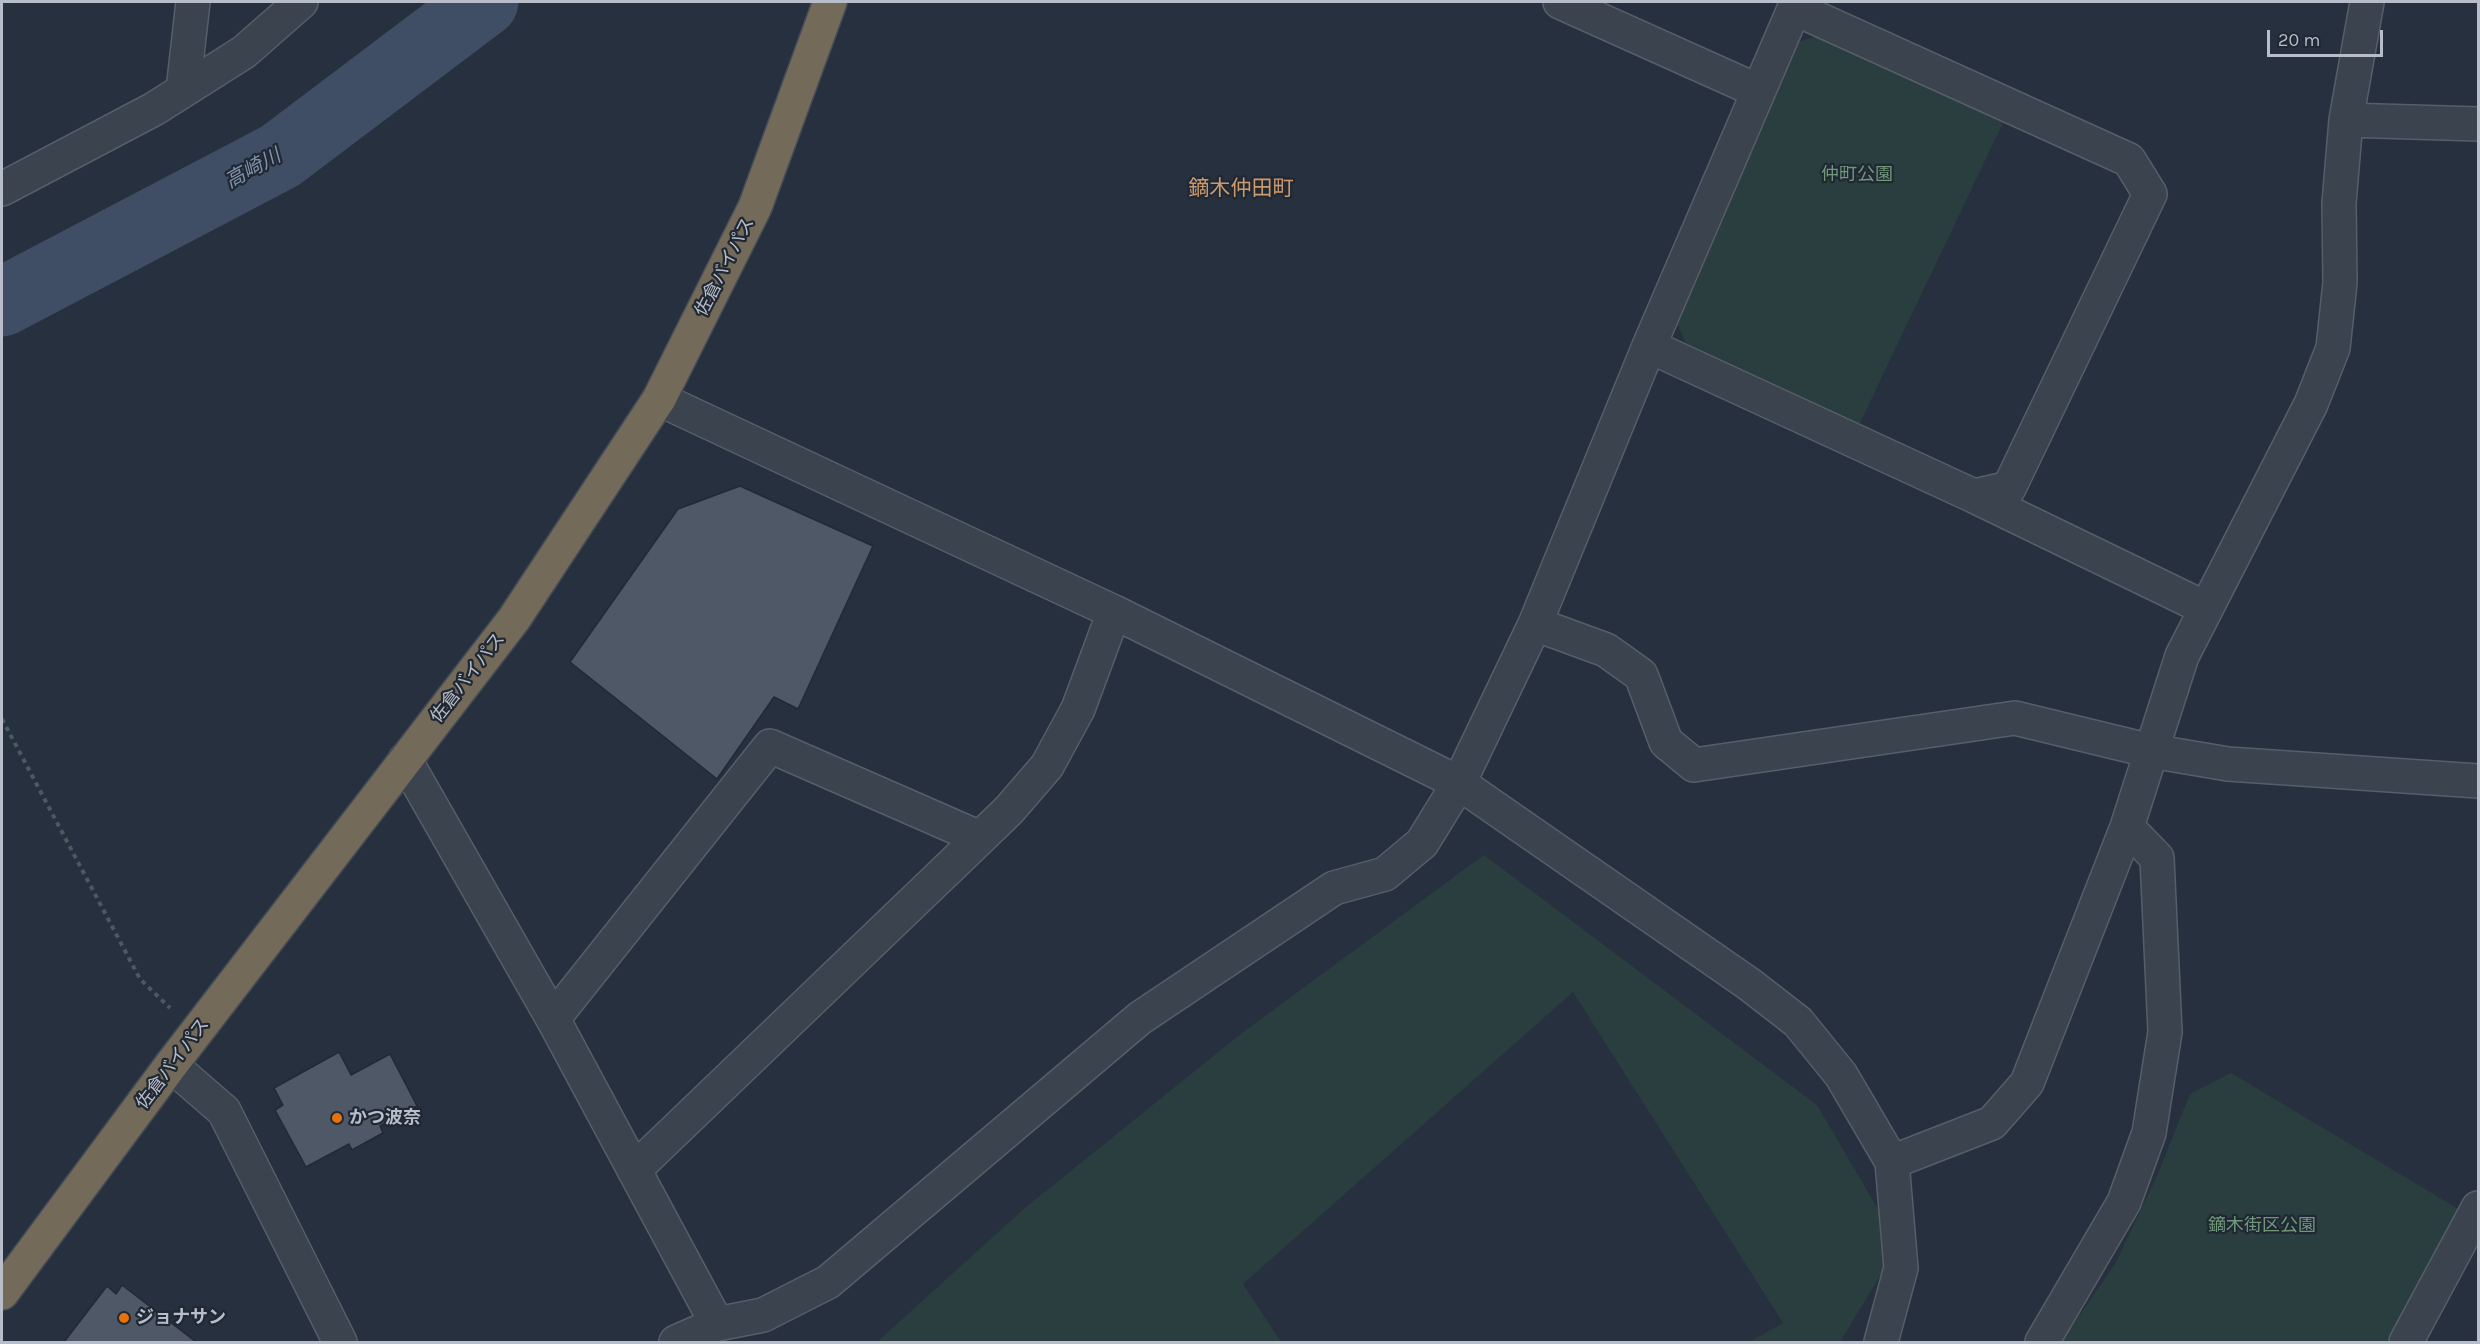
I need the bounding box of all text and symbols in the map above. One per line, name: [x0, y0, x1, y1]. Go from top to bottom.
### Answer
scale bar: [2270, 18, 2386, 56]
text: 20 m: [2278, 29, 2320, 51]
water label: 高崎川: [221, 144, 285, 194]
park label: 仲町公園: [1821, 164, 1893, 186]
district label: 鏑木仲田町: [1189, 176, 1293, 202]
street label: 佐倉バイパス: [691, 214, 759, 320]
street label: 佐倉バイパス: [426, 629, 510, 727]
street label: 佐倉バイパス: [132, 1014, 214, 1114]
place label: かつ波奈: [349, 1107, 421, 1129]
marker: かつ波奈: [330, 1111, 344, 1125]
park label: 鏑木街区公園: [2208, 1215, 2316, 1237]
place label: ジョナサン: [136, 1307, 226, 1329]
marker: ジョナサン: [117, 1311, 131, 1325]

